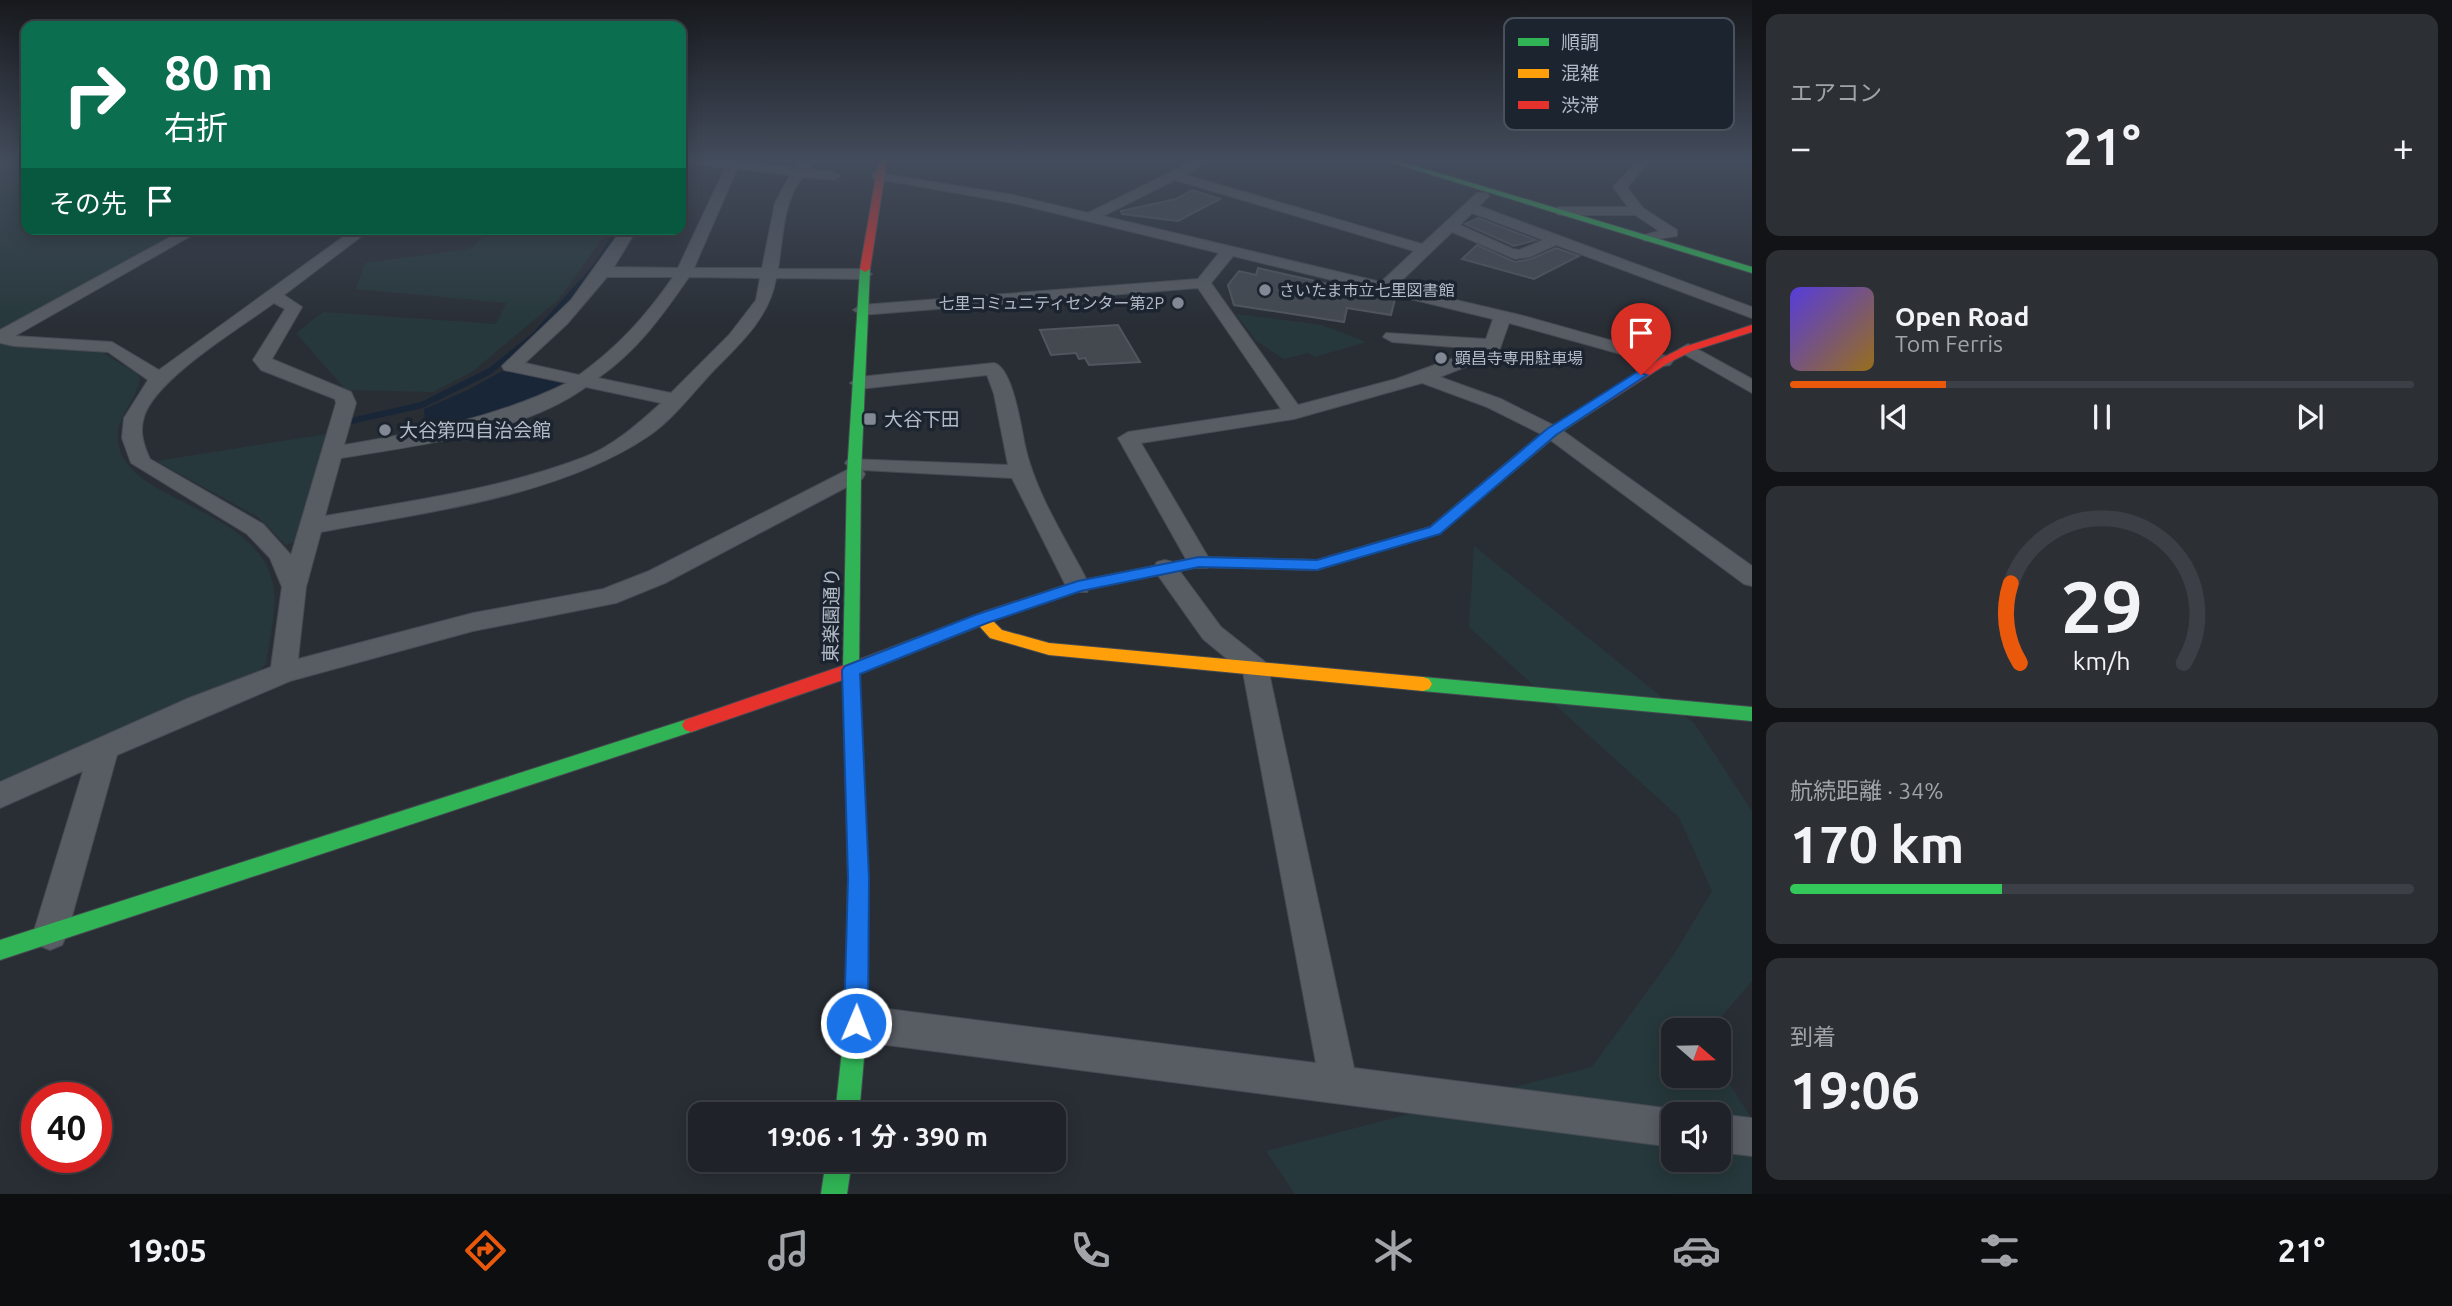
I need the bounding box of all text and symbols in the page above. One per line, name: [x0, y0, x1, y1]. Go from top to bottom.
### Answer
legend: [1504, 18, 1734, 130]
text: 順調: [1561, 31, 1599, 53]
text: 80 m: [164, 44, 273, 99]
icon: right: [49, 49, 140, 140]
text: 混雑: [1561, 62, 1599, 84]
text: エアコン: [1790, 80, 1882, 105]
text: 渋滞: [1561, 94, 1599, 116]
text: 右折: [164, 109, 228, 145]
text: 21°: [2063, 117, 2141, 175]
text: −: [1790, 126, 1811, 168]
text: +: [2393, 126, 2414, 168]
icon: arrive: [141, 182, 179, 220]
text: その先: [49, 189, 127, 218]
place label: さいたま市立七里図書館: [1279, 281, 1455, 299]
marker: さいたま市立七里図書館: [1257, 282, 1273, 298]
place label: 七里コミュニティセンター第2P: [938, 294, 1164, 312]
marker: 七里コミュニティセンター第2P: [1170, 295, 1186, 311]
text: Open Road: [1895, 302, 2029, 331]
pin: [1611, 303, 1671, 375]
icon: arrive: [1622, 314, 1660, 352]
text: Tom Ferris: [1895, 331, 2003, 356]
place label: 顕昌寺専用駐車場: [1455, 349, 1583, 367]
marker: 顕昌寺専用駐車場: [1433, 350, 1449, 366]
icon: previous: [1875, 398, 1913, 436]
icon: pause: [2083, 398, 2121, 436]
icon: next: [2291, 398, 2329, 436]
place label: 大谷下田: [884, 408, 960, 430]
marker: 大谷下田: [862, 411, 878, 427]
place label: 大谷第四自治会館: [399, 419, 551, 441]
marker: 大谷第四自治会館: [377, 422, 393, 438]
text: 29: [2061, 565, 2143, 647]
street label: 東楽園通り: [819, 567, 843, 663]
text: km/h: [2073, 647, 2131, 675]
text: 航続距離 · 34%: [1790, 778, 1943, 803]
text: 170 km: [1790, 815, 1964, 873]
position arrow: [819, 986, 893, 1060]
north arrow: [1661, 1018, 1731, 1088]
map controls: [1661, 1018, 1731, 1172]
text: 到着: [1790, 1024, 1836, 1049]
text: 19:06: [1790, 1061, 1920, 1119]
speed limit sign: 40: [21, 1082, 112, 1173]
button: sound: [1661, 1102, 1731, 1172]
text: 19:06 · 1 分 · 390 m: [766, 1122, 988, 1151]
icon: directions: [461, 1226, 510, 1275]
icon: music: [764, 1226, 813, 1275]
icon: phone: [1066, 1226, 1115, 1275]
icon: climate: [1369, 1226, 1418, 1275]
icon: car: [1672, 1226, 1721, 1275]
icon: filters: [1975, 1226, 2024, 1275]
text: 19:05: [127, 1232, 207, 1268]
text: 21°: [2278, 1232, 2325, 1268]

